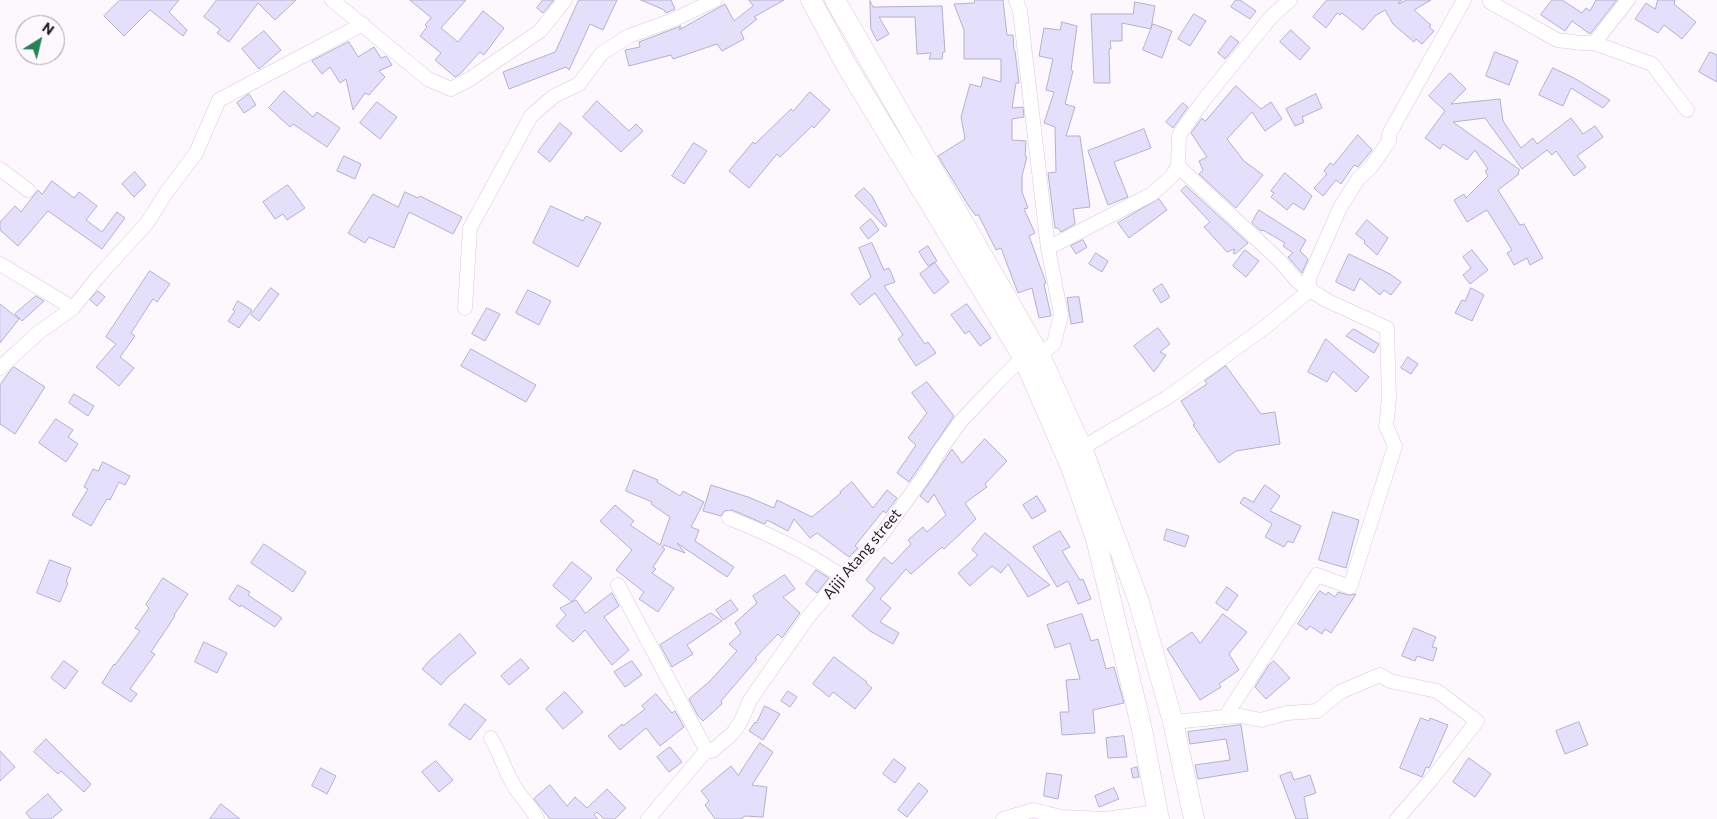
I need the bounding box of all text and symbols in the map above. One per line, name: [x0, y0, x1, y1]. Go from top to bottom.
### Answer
north arrow: [15, 15, 65, 65]
text: N: [39, 18, 58, 38]
street label: Ajiji Atang street: [819, 505, 905, 603]

